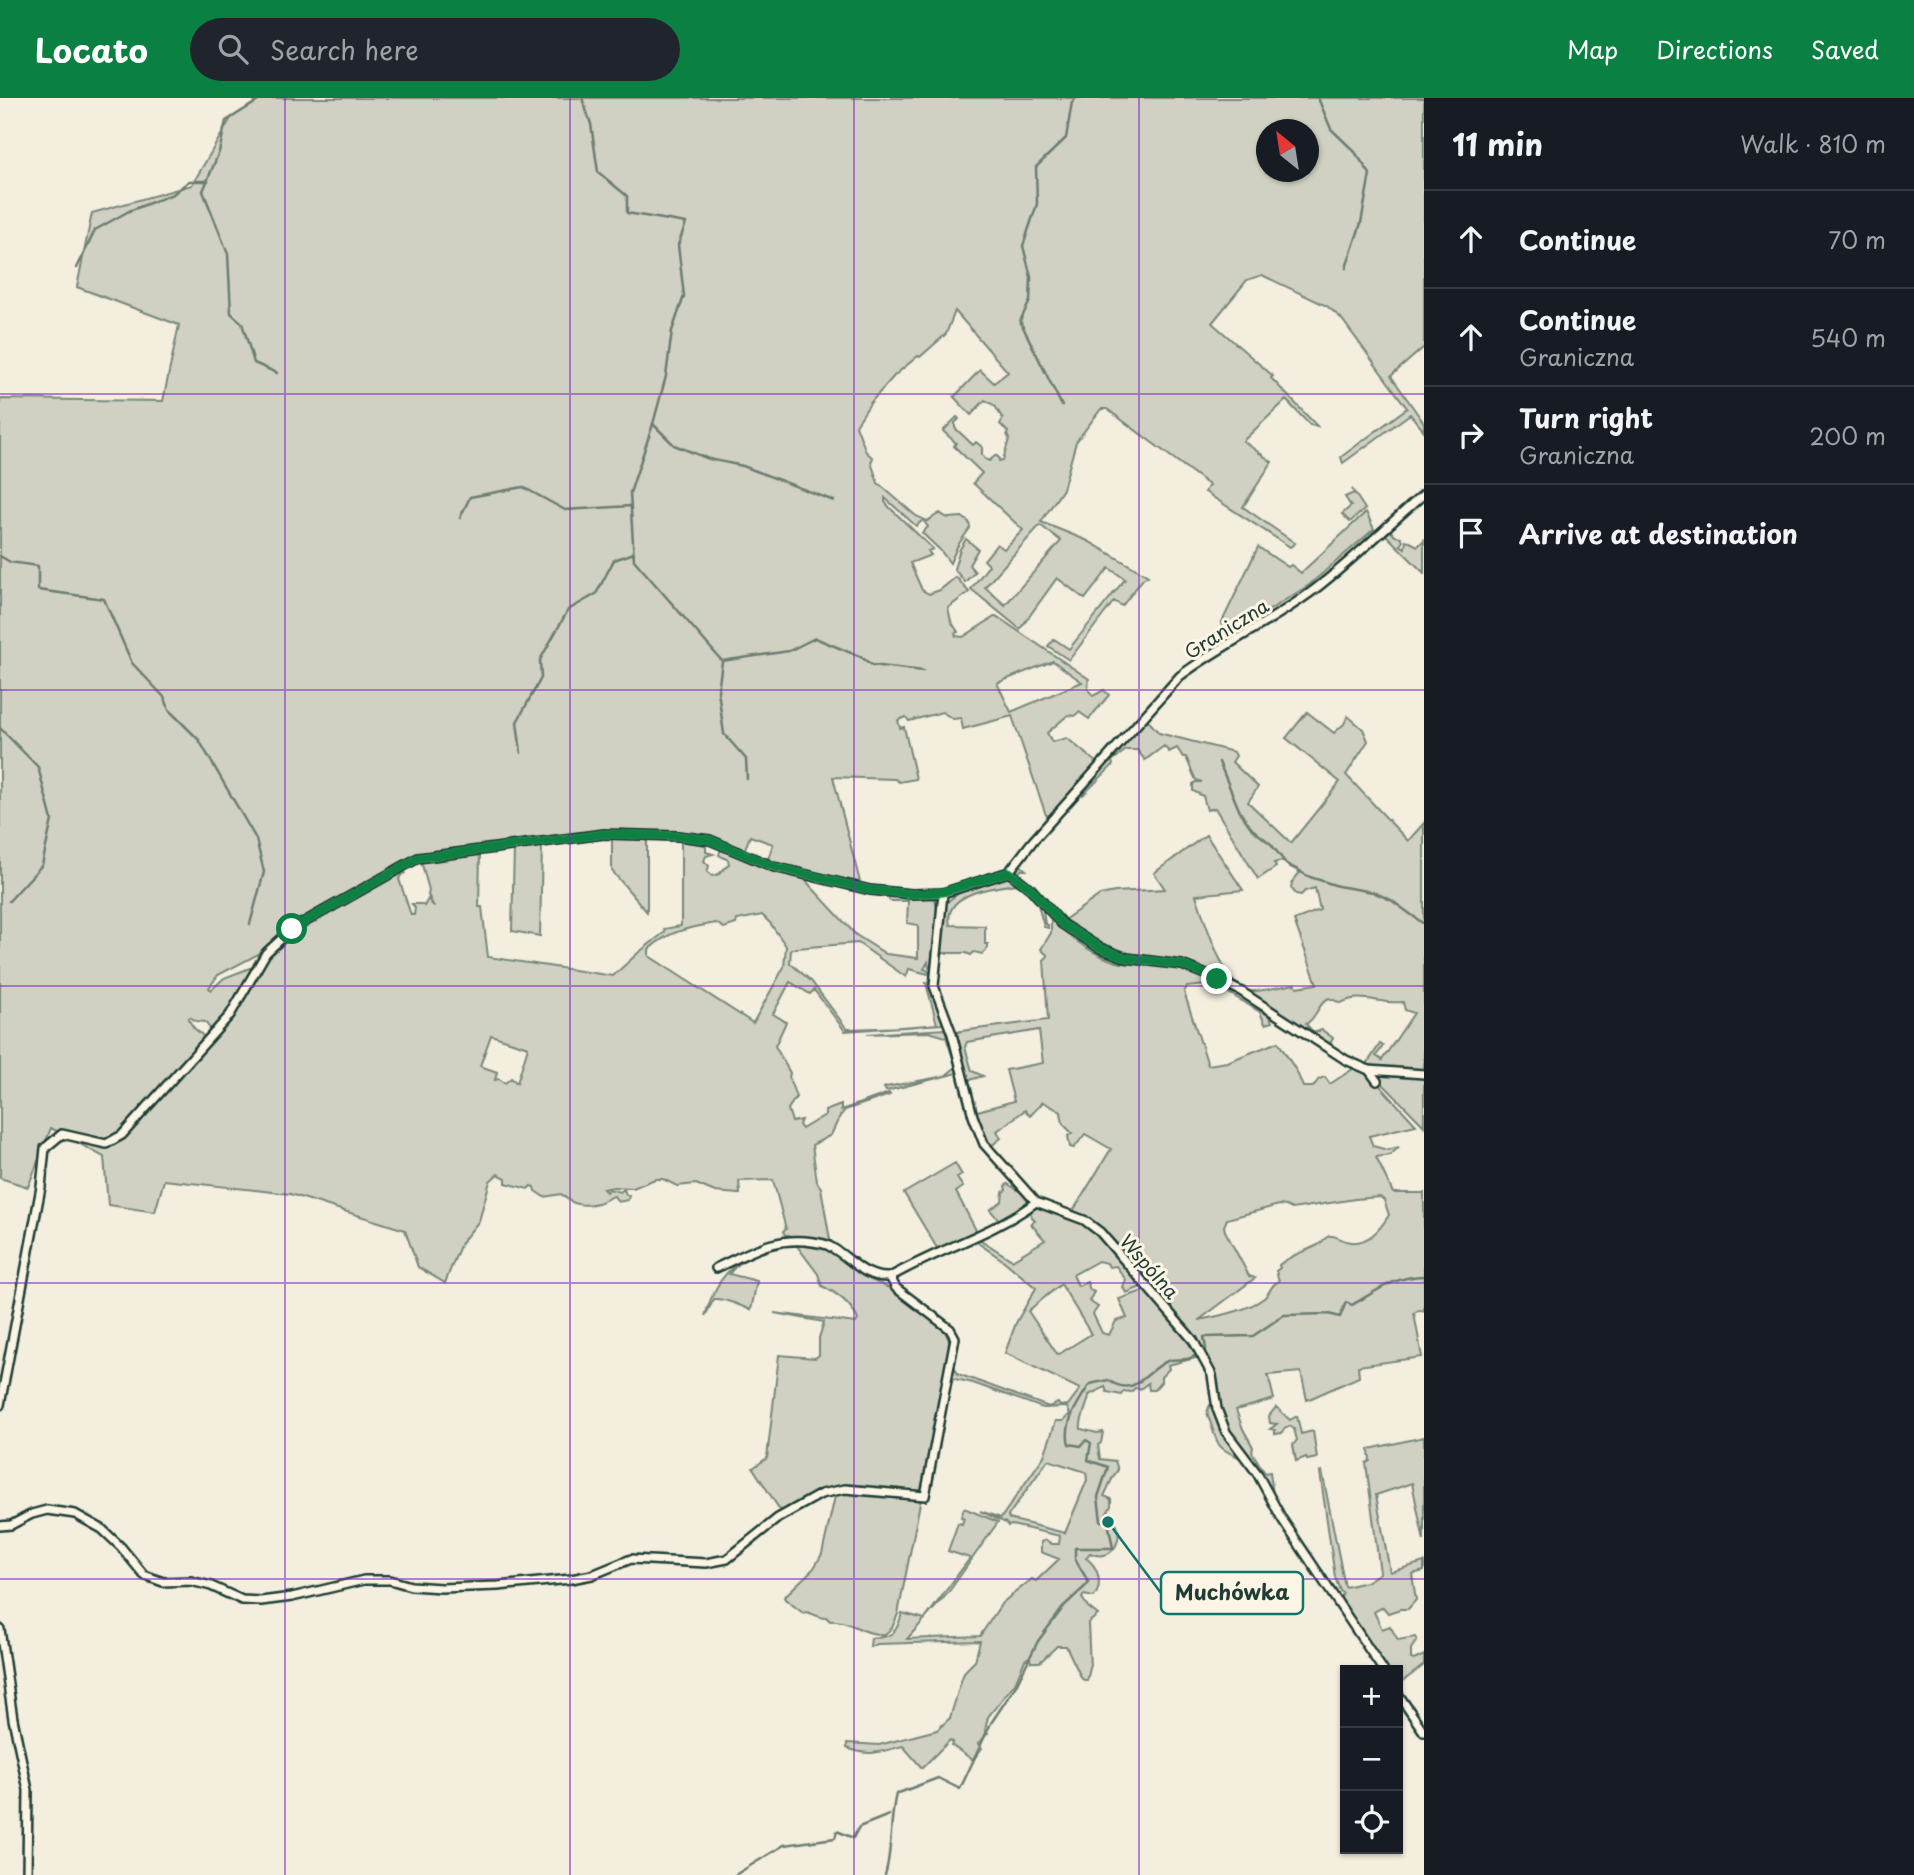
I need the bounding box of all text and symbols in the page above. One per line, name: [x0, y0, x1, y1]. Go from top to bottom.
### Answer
search box: [190, 18, 680, 81]
text: Locato: [35, 24, 148, 74]
icon: search: [214, 30, 252, 68]
text: Search here: [270, 30, 419, 69]
text: Map: [1567, 31, 1618, 67]
text: Directions: [1656, 31, 1773, 67]
text: Saved: [1811, 31, 1879, 67]
north arrow: [1256, 119, 1319, 182]
text: 11 min: [1452, 121, 1543, 166]
text: Walk · 810 m: [1740, 126, 1886, 161]
icon: ahead: [1452, 220, 1490, 258]
text: Continue: [1519, 220, 1636, 259]
text: 70 m: [1828, 222, 1886, 257]
text: Continue: [1519, 300, 1636, 339]
icon: ahead: [1452, 318, 1490, 356]
text: 540 m: [1810, 320, 1886, 355]
text: Graniczna: [1519, 339, 1634, 374]
text: Turn right: [1519, 398, 1653, 437]
icon: right: [1452, 416, 1490, 454]
text: 200 m: [1809, 418, 1886, 453]
text: Graniczna: [1519, 437, 1634, 472]
icon: arrive: [1452, 514, 1490, 552]
text: Arrive at destination: [1519, 514, 1798, 553]
street label: Graniczna: [1178, 591, 1274, 665]
route start: [276, 913, 307, 944]
route end: [1201, 963, 1232, 994]
street label: Wspólna: [1114, 1227, 1186, 1305]
callout: Muchówka: [1161, 1572, 1303, 1614]
text: Muchówka: [1175, 1575, 1289, 1607]
map controls: [1340, 1665, 1403, 1854]
button: +: [1340, 1665, 1403, 1728]
button: −: [1340, 1728, 1403, 1791]
button: locate: [1340, 1791, 1403, 1854]

